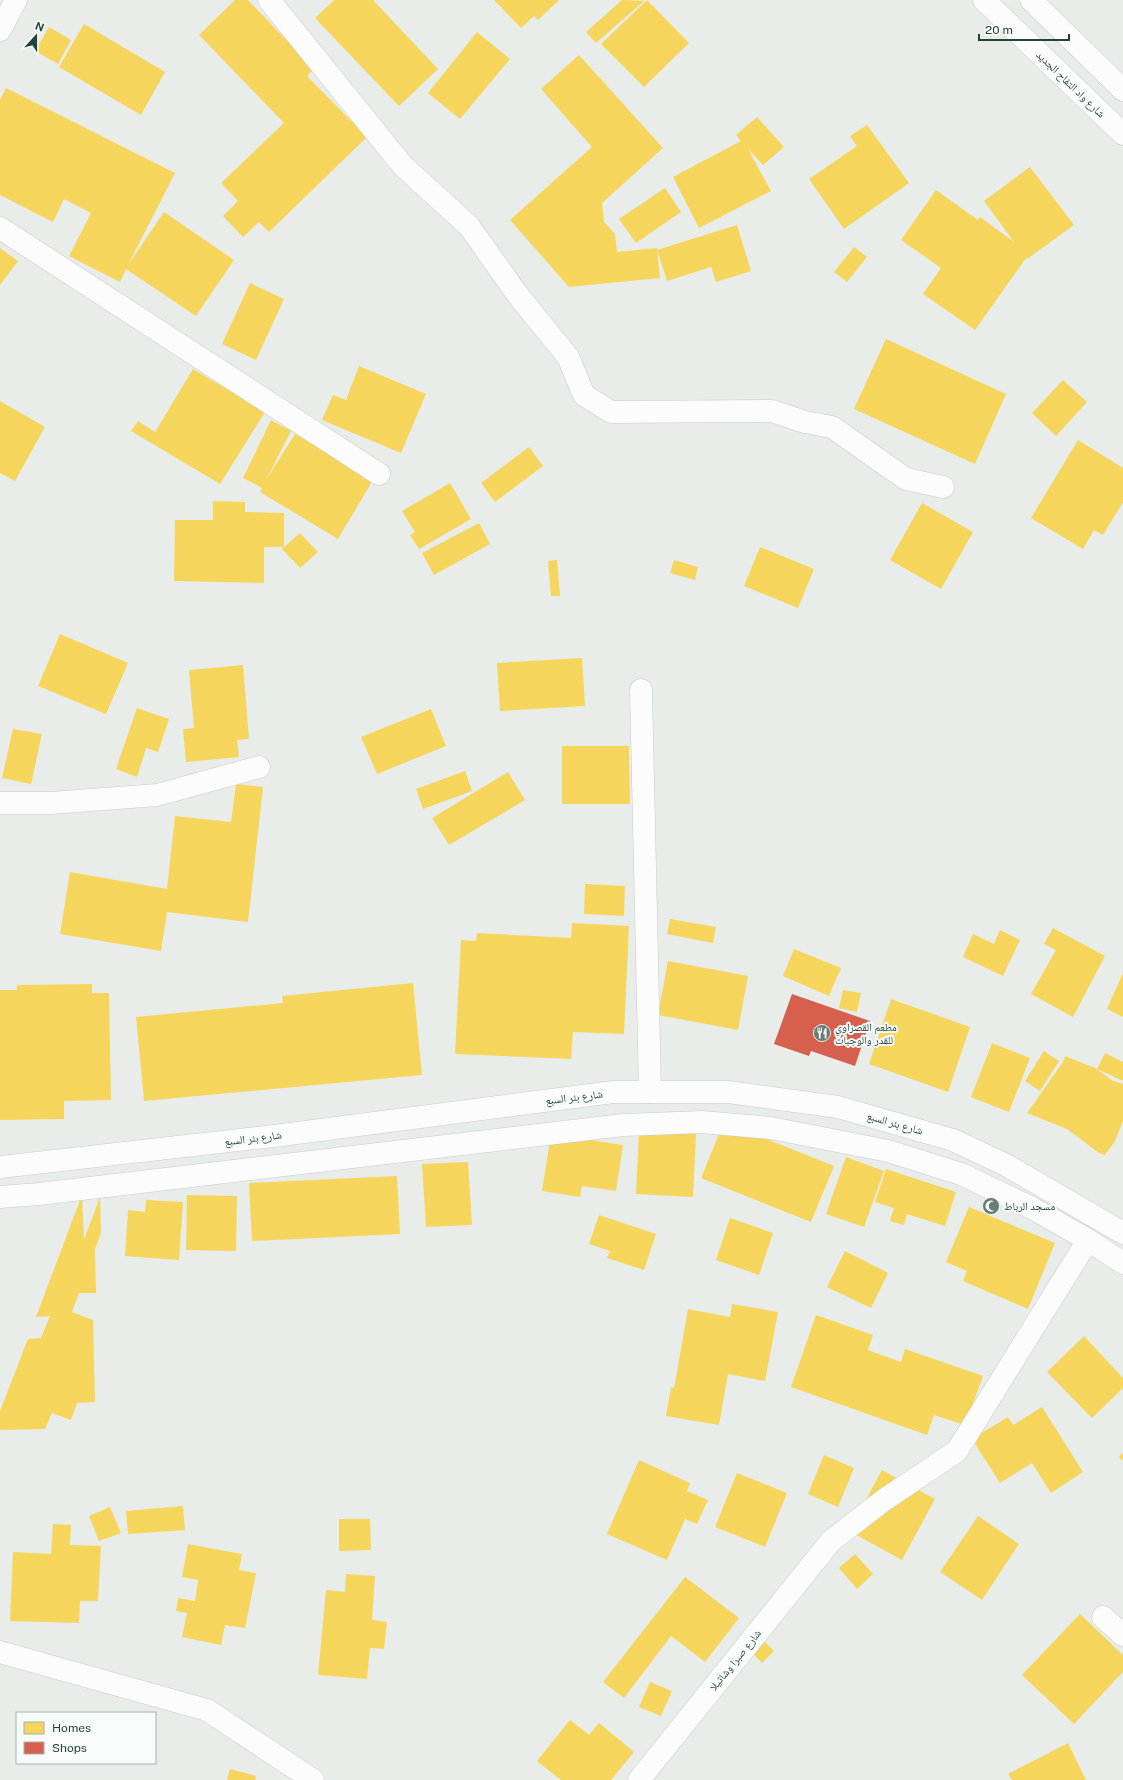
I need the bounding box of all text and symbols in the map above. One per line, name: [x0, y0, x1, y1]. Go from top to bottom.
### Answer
north arrow: [16, 16, 56, 56]
scale bar: [979, 16, 1069, 42]
text: N: [33, 20, 46, 34]
text: 20 m: [985, 23, 1013, 37]
street label: شارع واد التفاح الجديد: [1034, 48, 1108, 121]
place label: مطعم القصراوي للقدر والوجبات: [835, 1021, 897, 1046]
restaurant icon: مطعم القصراوي للقدر والوجبات: [812, 1023, 832, 1043]
street label: شارع بئر السبع: [545, 1088, 603, 1107]
street label: شارع بئر السبع: [865, 1109, 924, 1138]
street label: شارع بئر السبع: [224, 1129, 282, 1148]
mosque icon: مسجد الرباط: [981, 1196, 1001, 1216]
place label: مسجد الرباط: [1004, 1200, 1055, 1212]
street label: شارع صبرا وشاتيلا: [707, 1627, 764, 1693]
legend: [16, 1712, 156, 1764]
text: Homes: [52, 1721, 91, 1735]
text: Shops: [52, 1741, 87, 1755]

